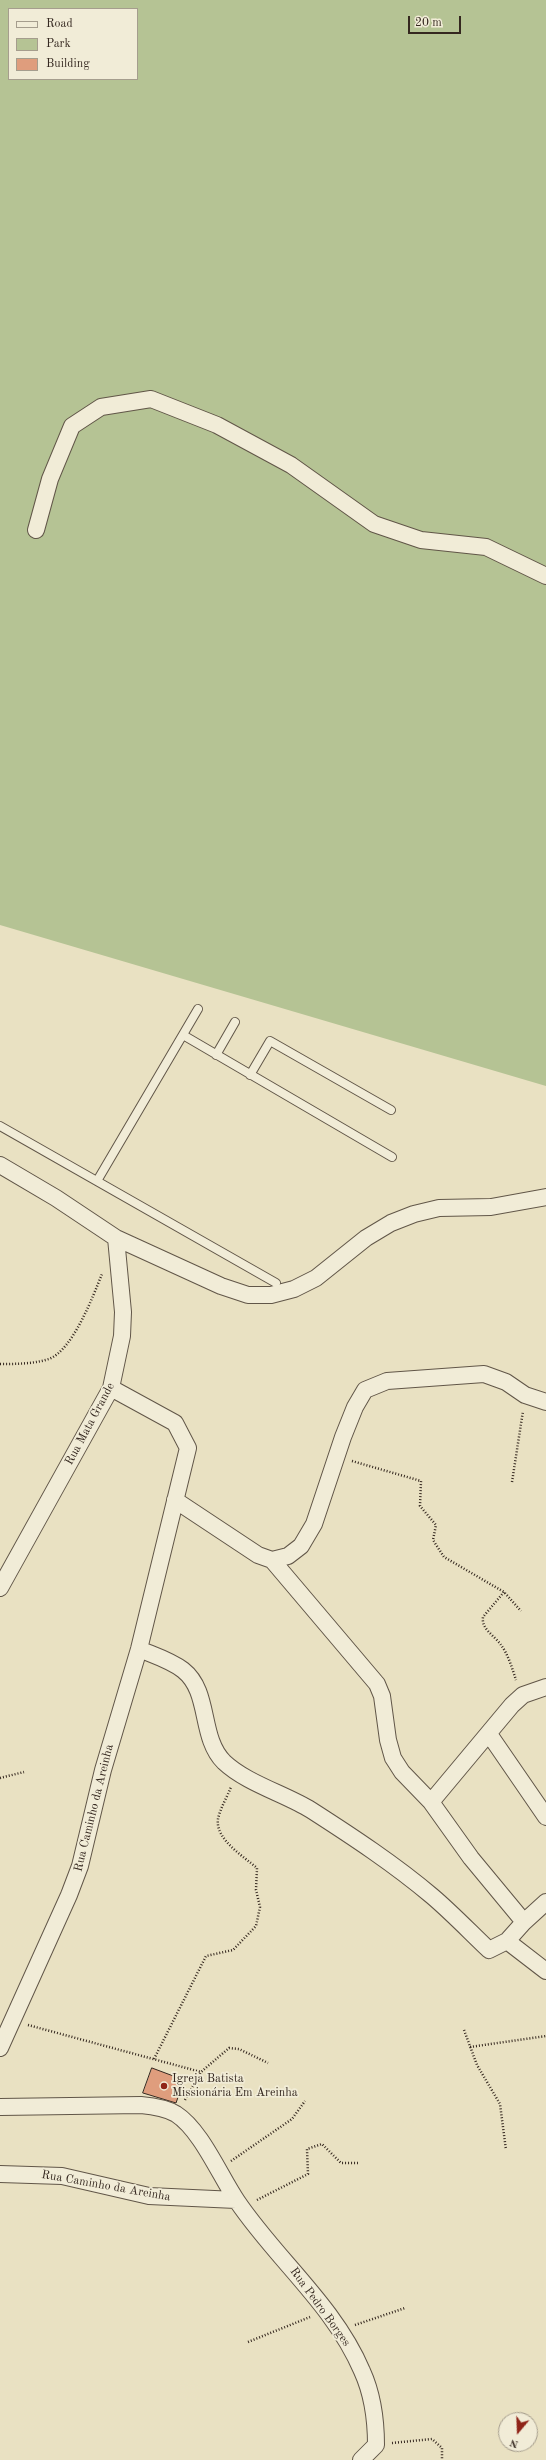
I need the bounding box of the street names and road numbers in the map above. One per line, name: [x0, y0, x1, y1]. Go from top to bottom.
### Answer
street label: Rua Mata Grande: [62, 1380, 118, 1468]
street label: Rua Caminho da Areinha: [71, 1743, 117, 1873]
street label: Rua Caminho da Areinha: [40, 2168, 172, 2204]
street label: Rua Pedro Borges: [286, 2265, 354, 2349]

